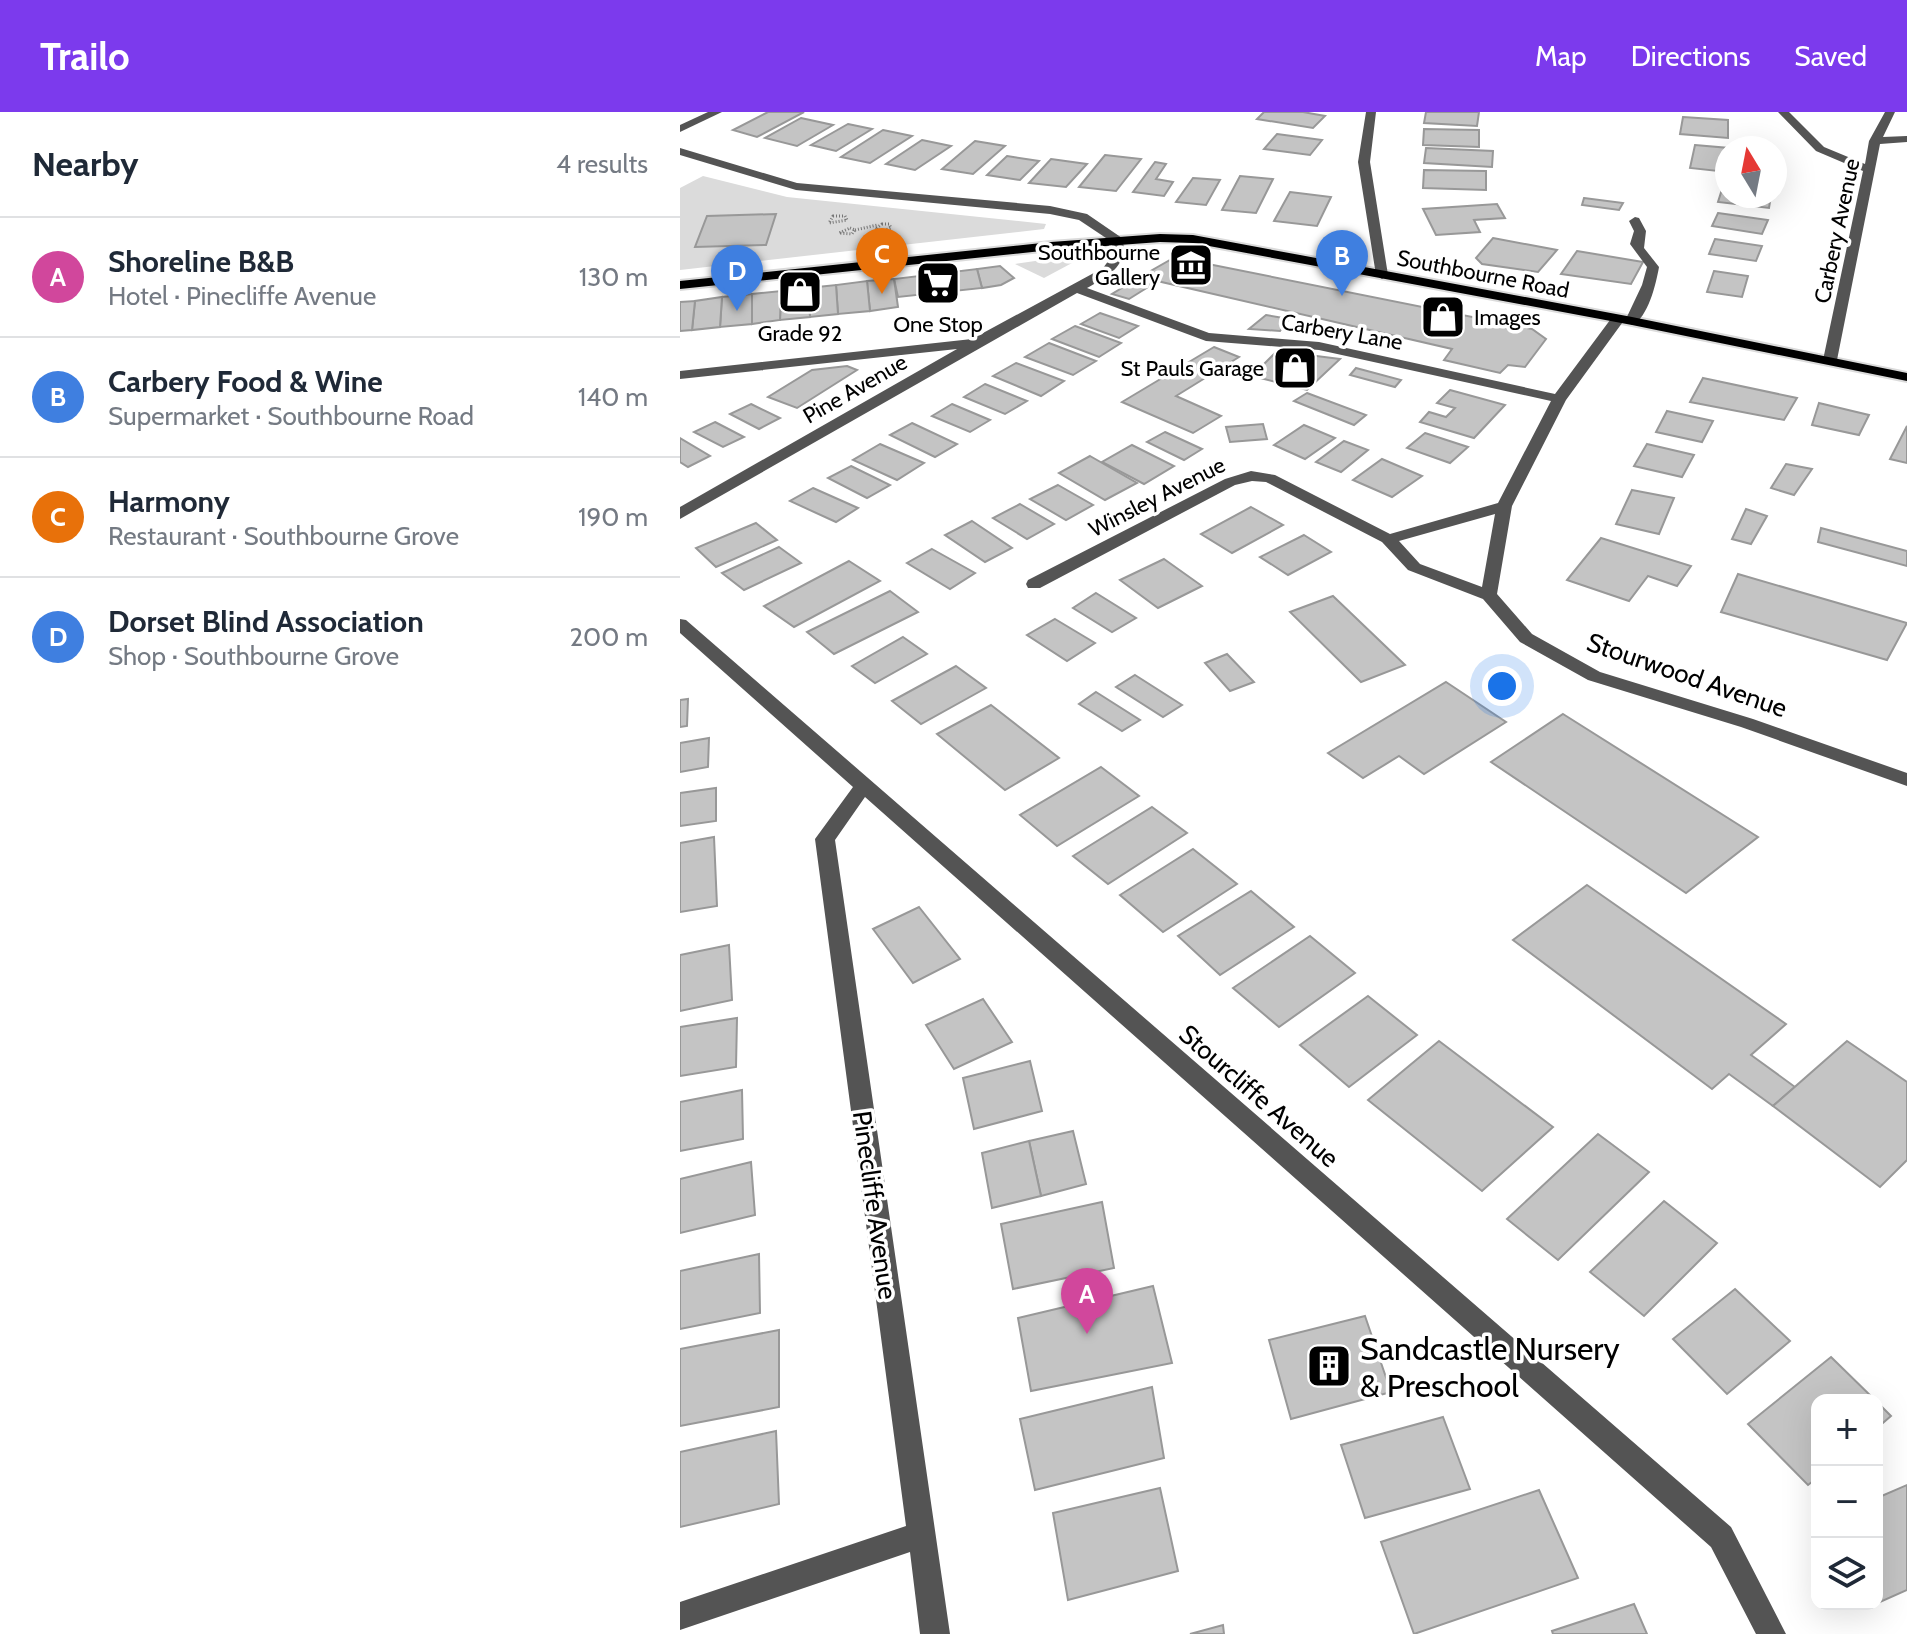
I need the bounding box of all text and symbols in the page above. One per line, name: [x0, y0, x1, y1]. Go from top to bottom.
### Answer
text: Trailo: [40, 33, 130, 80]
text: Map: [1535, 39, 1587, 73]
text: Directions: [1631, 39, 1750, 73]
text: Saved: [1794, 39, 1867, 73]
north arrow: [1715, 136, 1787, 208]
text: Nearby: [32, 143, 139, 185]
text: 4 results: [556, 148, 648, 180]
street label: Carbery Avenue: [1808, 156, 1866, 306]
pin: C: [856, 228, 908, 294]
pin: B: [1316, 230, 1368, 296]
place label: Southbourne Gallery: [1038, 239, 1160, 291]
museum icon: Southbourne Gallery: [1167, 241, 1215, 289]
text: Shoreline B&B: [108, 243, 294, 280]
street label: Southbourne Road: [1395, 244, 1571, 304]
pin: D: [711, 245, 763, 311]
supermarket icon: One Stop: [914, 259, 962, 307]
text: A: [50, 261, 66, 293]
text: 130 m: [579, 261, 648, 293]
shop icon: Grade 92: [776, 268, 824, 316]
text: Hotel · Pinecliffe Avenue: [108, 280, 376, 312]
shop icon: Images: [1419, 293, 1467, 341]
place label: Images: [1474, 304, 1541, 331]
street label: Carbery Lane: [1279, 308, 1405, 356]
place label: One Stop: [893, 311, 983, 338]
place label: Grade 92: [758, 320, 842, 347]
shop icon: St Pauls Garage: [1271, 344, 1319, 392]
street label: Pine Avenue: [798, 348, 912, 430]
place label: St Pauls Garage: [1121, 355, 1264, 382]
text: Carbery Food & Wine: [108, 363, 383, 400]
text: B: [50, 381, 66, 413]
text: 140 m: [578, 381, 648, 413]
text: Supermarket · Southbourne Road: [108, 400, 474, 432]
street label: Winsley Avenue: [1085, 451, 1229, 543]
text: Harmony: [108, 483, 230, 520]
text: C: [50, 501, 66, 533]
text: 190 m: [578, 501, 648, 533]
text: Restaurant · Southbourne Grove: [108, 520, 459, 552]
text: Dorset Blind Association: [108, 603, 424, 640]
text: D: [49, 621, 67, 653]
text: 200 m: [569, 621, 648, 653]
street label: Stourwood Avenue: [1583, 626, 1791, 724]
text: Shop · Southbourne Grove: [108, 640, 399, 672]
your location: [1482, 666, 1522, 706]
street label: Stourcliffe Avenue: [1173, 1018, 1345, 1174]
street label: Pinecliffe Avenue: [846, 1109, 904, 1301]
pin: A: [1061, 1268, 1113, 1334]
place label: Sandcastle Nursery & Preschool: [1360, 1329, 1620, 1405]
building icon: Sandcastle Nursery & Preschool: [1305, 1342, 1353, 1390]
map controls: [1811, 1394, 1883, 1610]
button: +: [1811, 1394, 1883, 1466]
button: −: [1811, 1466, 1883, 1538]
button: layers: [1811, 1538, 1883, 1610]

